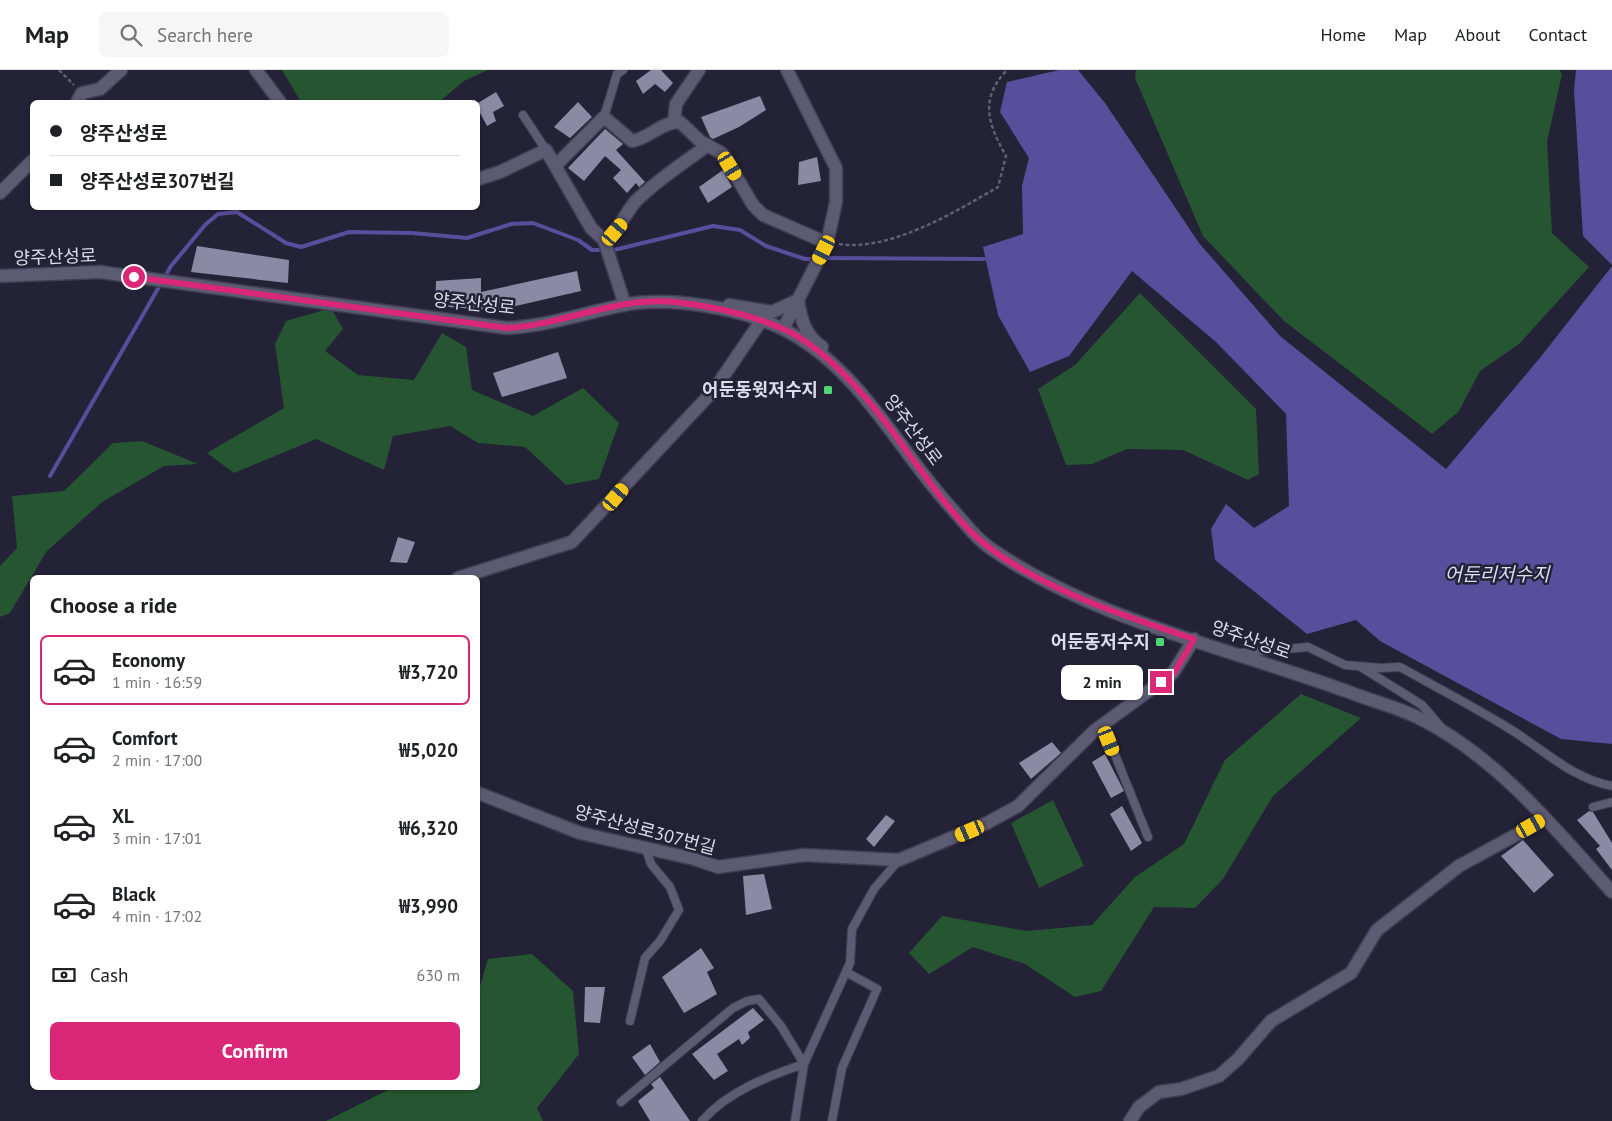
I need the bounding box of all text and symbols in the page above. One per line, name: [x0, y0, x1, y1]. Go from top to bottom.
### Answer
search box: [99, 12, 449, 57]
text: Map: [25, 19, 69, 50]
icon: search: [117, 21, 145, 49]
text: Search here: [157, 23, 253, 47]
text: Home: [1320, 23, 1366, 46]
text: Map: [1394, 23, 1427, 46]
text: About: [1455, 23, 1501, 46]
text: Contact: [1529, 23, 1587, 46]
text: 양주산성로: [80, 121, 167, 145]
car: [715, 149, 744, 183]
text: 양주산성로307번길: [80, 169, 235, 193]
car: [599, 216, 630, 248]
car: [810, 233, 837, 267]
street label: 양주산성로: [13, 244, 97, 269]
route start: [123, 266, 145, 288]
street label: 양주산성로: [432, 288, 516, 319]
place label: 어둔동윗저수지: [702, 378, 818, 401]
marker: 어둔동윗저수지: [822, 384, 834, 396]
street label: 양주산성로: [879, 390, 948, 470]
car: [600, 481, 631, 513]
water label: 어둔리저수지: [1445, 562, 1551, 586]
text: Choose a ride: [50, 591, 177, 619]
street label: 양주산성로: [1208, 615, 1294, 664]
place label: 어둔동저수지: [1051, 630, 1150, 653]
marker: 어둔동저수지: [1154, 636, 1166, 648]
icon: car: [52, 648, 97, 693]
text: Economy: [112, 648, 185, 672]
text: ₩3,720: [399, 660, 458, 684]
callout: 2 min: [1061, 664, 1144, 700]
route end: [1150, 671, 1172, 693]
text: 1 min · 16:59: [112, 672, 202, 692]
text: 2 min: [1082, 672, 1122, 692]
car: [1096, 724, 1121, 758]
icon: car: [52, 726, 97, 771]
text: Comfort: [112, 726, 178, 750]
text: ₩5,020: [399, 738, 458, 762]
text: 2 min · 17:00: [112, 750, 202, 770]
street label: 양주산성로307번길: [572, 800, 718, 859]
icon: car: [52, 804, 97, 849]
text: XL: [112, 804, 134, 828]
car: [1514, 812, 1547, 840]
text: ₩6,320: [399, 816, 458, 840]
car: [953, 818, 986, 844]
text: 3 min · 17:01: [112, 828, 202, 848]
icon: car: [52, 882, 97, 927]
text: Black: [112, 882, 156, 906]
text: ₩3,990: [399, 894, 458, 918]
text: 4 min · 17:02: [112, 906, 202, 926]
icon: cash: [50, 961, 78, 989]
text: Cash: [90, 963, 128, 987]
text: 630 m: [417, 965, 460, 985]
button: Confirm: [50, 1022, 460, 1080]

